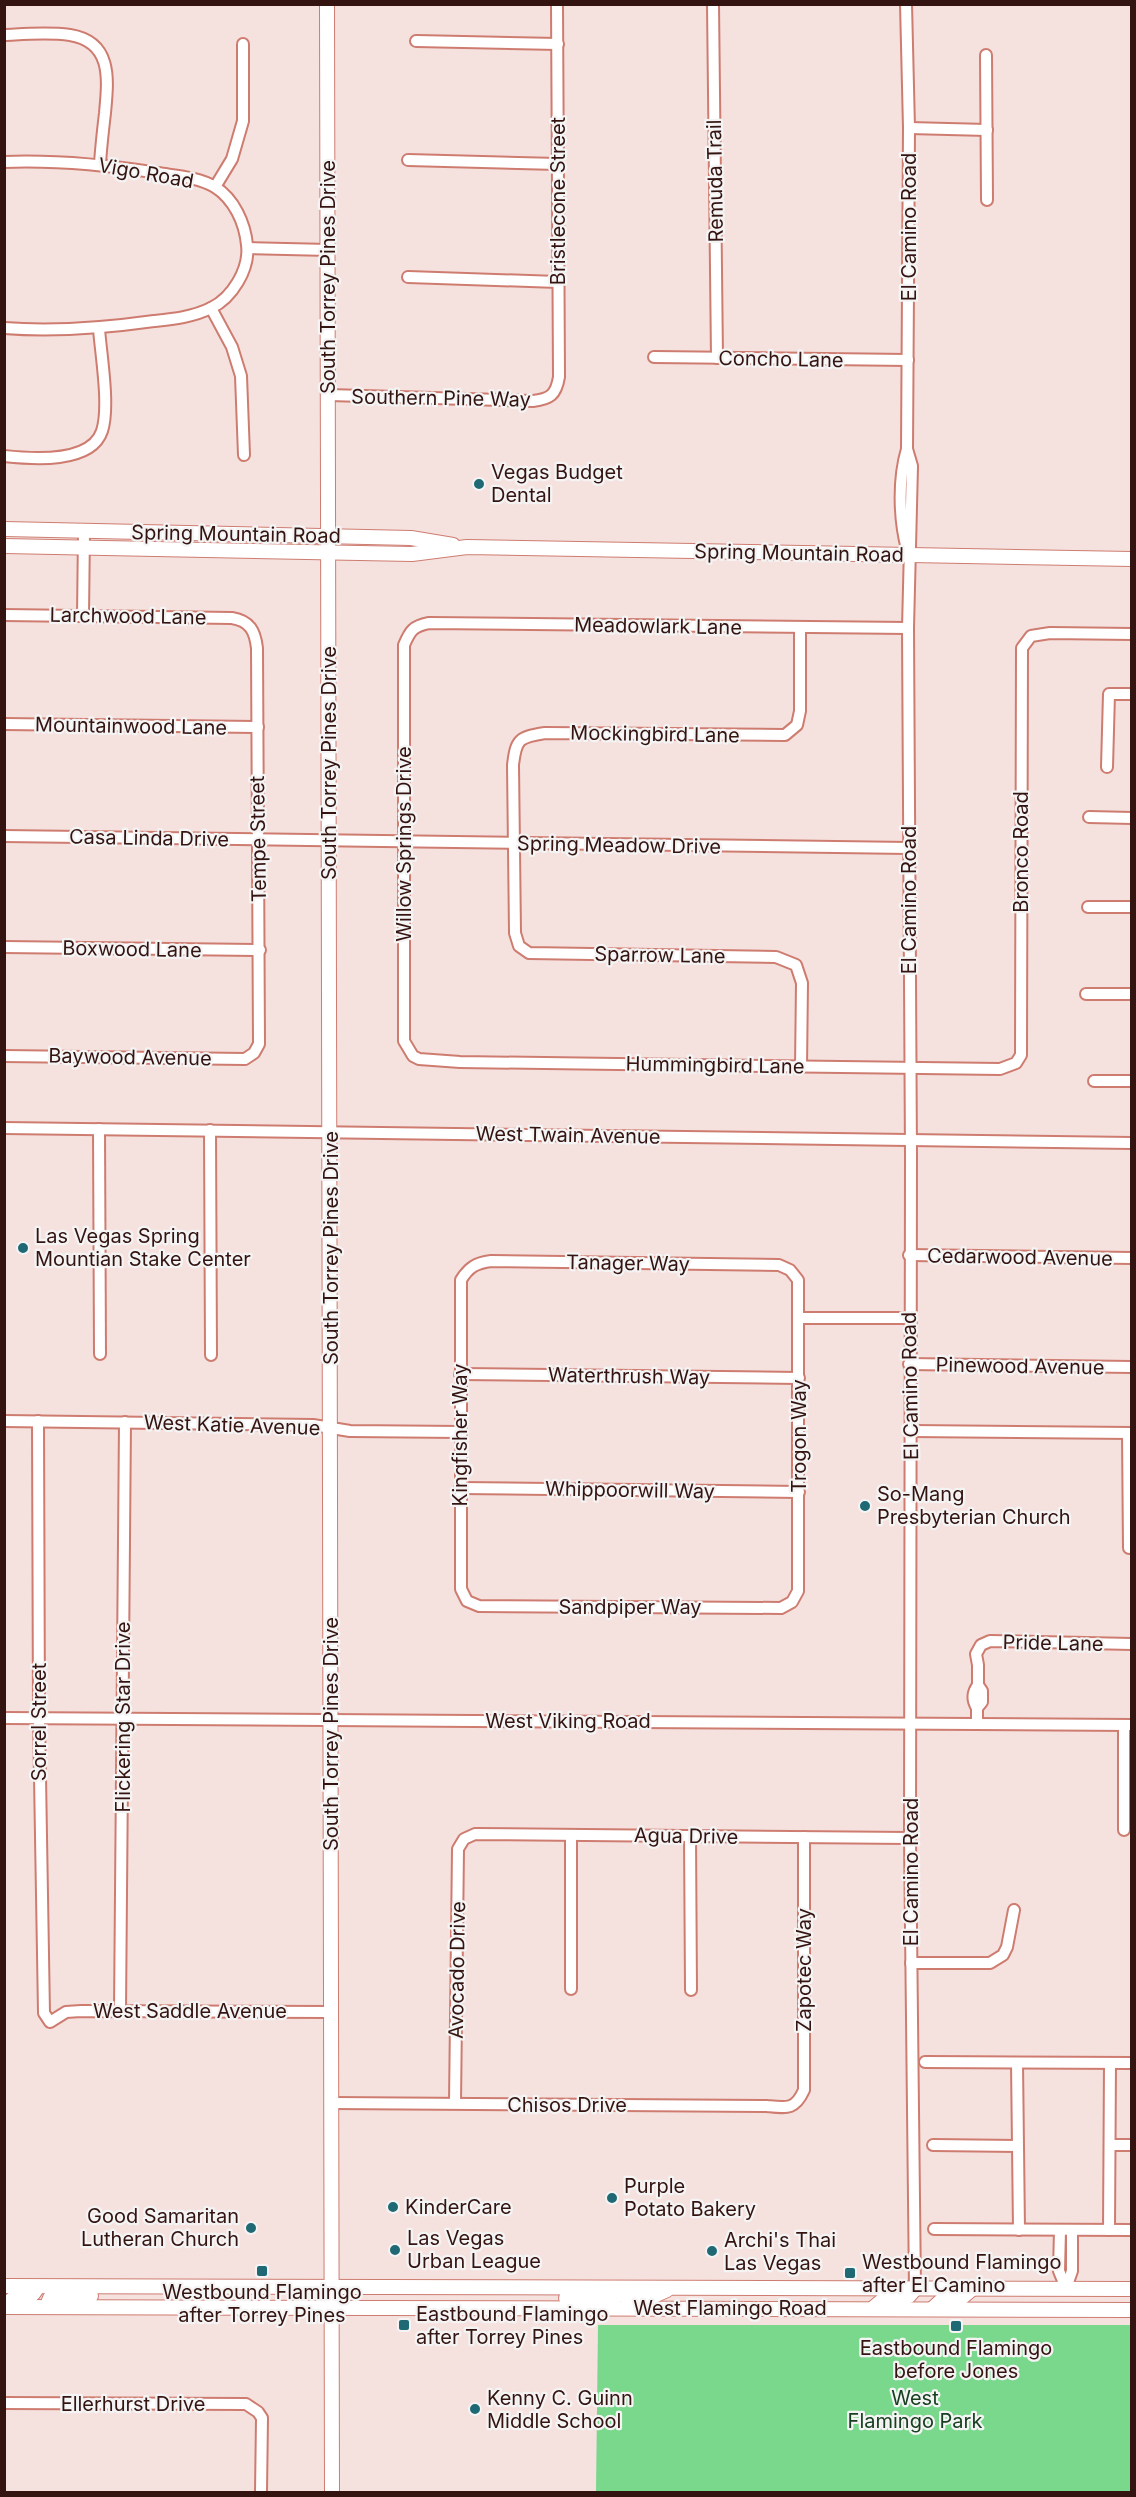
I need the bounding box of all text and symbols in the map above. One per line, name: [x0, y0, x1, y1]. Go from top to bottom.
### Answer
street label: Bristlecone Street: [546, 116, 570, 285]
street label: Remuda Trail: [702, 119, 728, 243]
street label: Vigo Road: [96, 153, 196, 193]
street label: El Camino Road: [897, 153, 921, 301]
street label: South Torrey Pines Drive: [316, 160, 340, 394]
street label: Concho Lane: [718, 346, 844, 372]
street label: Southern Pine Way: [351, 384, 531, 412]
place label: Vegas Budget Dental: [491, 460, 623, 507]
marker: Vegas Budget Dental: [472, 477, 486, 491]
street label: Spring Mountain Road: [131, 520, 341, 548]
street label: Spring Mountain Road: [694, 539, 904, 567]
street label: Larchwood Lane: [49, 603, 207, 629]
street label: Meadowlark Lane: [574, 613, 742, 639]
street label: South Torrey Pines Drive: [317, 646, 341, 880]
street label: Mountainwood Lane: [35, 712, 227, 740]
street label: Mockingbird Lane: [570, 721, 740, 747]
street label: Willow Springs Drive: [392, 746, 416, 942]
street label: Tempe Street: [245, 775, 271, 902]
street label: Bronco Road: [1009, 791, 1033, 913]
street label: Casa Linda Drive: [69, 825, 229, 851]
street label: El Camino Road: [897, 826, 921, 974]
street label: Spring Meadow Drive: [517, 831, 721, 859]
street label: Boxwood Lane: [62, 936, 202, 962]
street label: Sparrow Lane: [594, 942, 726, 968]
street label: Baywood Avenue: [48, 1044, 212, 1070]
street label: Hummingbird Lane: [625, 1051, 805, 1079]
street label: West Twain Avenue: [475, 1121, 661, 1149]
street label: South Torrey Pines Drive: [319, 1131, 343, 1365]
place label: Las Vegas Spring Mountian Stake Center: [35, 1224, 251, 1271]
marker: Las Vegas Spring Mountian Stake Center: [16, 1241, 30, 1255]
street label: Cedarwood Avenue: [927, 1243, 1113, 1271]
street label: Tanager Way: [566, 1250, 690, 1276]
street label: El Camino Road: [897, 1312, 923, 1460]
street label: Pinewood Avenue: [935, 1353, 1105, 1379]
street label: Waterthrush Way: [548, 1363, 710, 1389]
street label: Kingfisher Way: [448, 1364, 472, 1507]
street label: Trogon Way: [787, 1379, 811, 1493]
street label: West Katie Avenue: [143, 1410, 321, 1440]
street label: Whippoorwill Way: [545, 1477, 715, 1503]
place label: So-Mang Presbyterian Church: [877, 1482, 1071, 1529]
marker: So-Mang Presbyterian Church: [858, 1499, 872, 1513]
street label: Sandpiper Way: [558, 1595, 702, 1619]
street label: South Torrey Pines Drive: [319, 1617, 343, 1851]
street label: Flickering Star Drive: [111, 1622, 135, 1813]
street label: Pride Lane: [1002, 1630, 1104, 1656]
street label: Sorrel Street: [27, 1662, 51, 1781]
street label: West Viking Road: [485, 1709, 651, 1733]
street label: El Camino Road: [899, 1798, 923, 1946]
street label: Agua Drive: [634, 1823, 738, 1849]
street label: Avocado Drive: [444, 1901, 470, 2039]
street label: Zapotec Way: [792, 1908, 816, 2032]
street label: West Saddle Avenue: [93, 1999, 287, 2023]
street label: Chisos Drive: [507, 2093, 627, 2117]
place label: Purple Potato Bakery: [624, 2174, 756, 2221]
marker: Purple Potato Bakery: [605, 2191, 619, 2205]
place label: KinderCare: [405, 2195, 512, 2219]
marker: KinderCare: [386, 2200, 400, 2214]
place label: Good Samaritan Lutheran Church: [81, 2204, 239, 2251]
marker: Good Samaritan Lutheran Church: [244, 2221, 258, 2235]
place label: Las Vegas Urban League: [407, 2226, 541, 2273]
place label: Archi's Thai Las Vegas: [724, 2228, 836, 2275]
marker: Las Vegas Urban League: [388, 2243, 402, 2257]
marker: Archi's Thai Las Vegas: [705, 2244, 719, 2258]
place label: Westbound Flamingo after El Camino: [862, 2250, 1062, 2297]
marker: Westbound Flamingo after Torrey Pines: [255, 2264, 269, 2278]
marker: Westbound Flamingo after El Camino: [843, 2266, 857, 2280]
place label: Westbound Flamingo after Torrey Pines: [162, 2280, 362, 2327]
street label: West Flamingo Road: [633, 2296, 827, 2320]
place label: Eastbound Flamingo after Torrey Pines: [416, 2302, 608, 2349]
marker: Eastbound Flamingo after Torrey Pines: [397, 2318, 411, 2332]
marker: Eastbound Flamingo before Jones: [949, 2319, 963, 2333]
place label: Eastbound Flamingo before Jones: [860, 2336, 1052, 2383]
place label: Kenny C. Guinn Middle School: [487, 2386, 633, 2433]
park label: West Flamingo Park: [848, 2386, 982, 2433]
street label: Ellerhurst Drive: [61, 2392, 205, 2416]
marker: Kenny C. Guinn Middle School: [468, 2402, 482, 2416]

